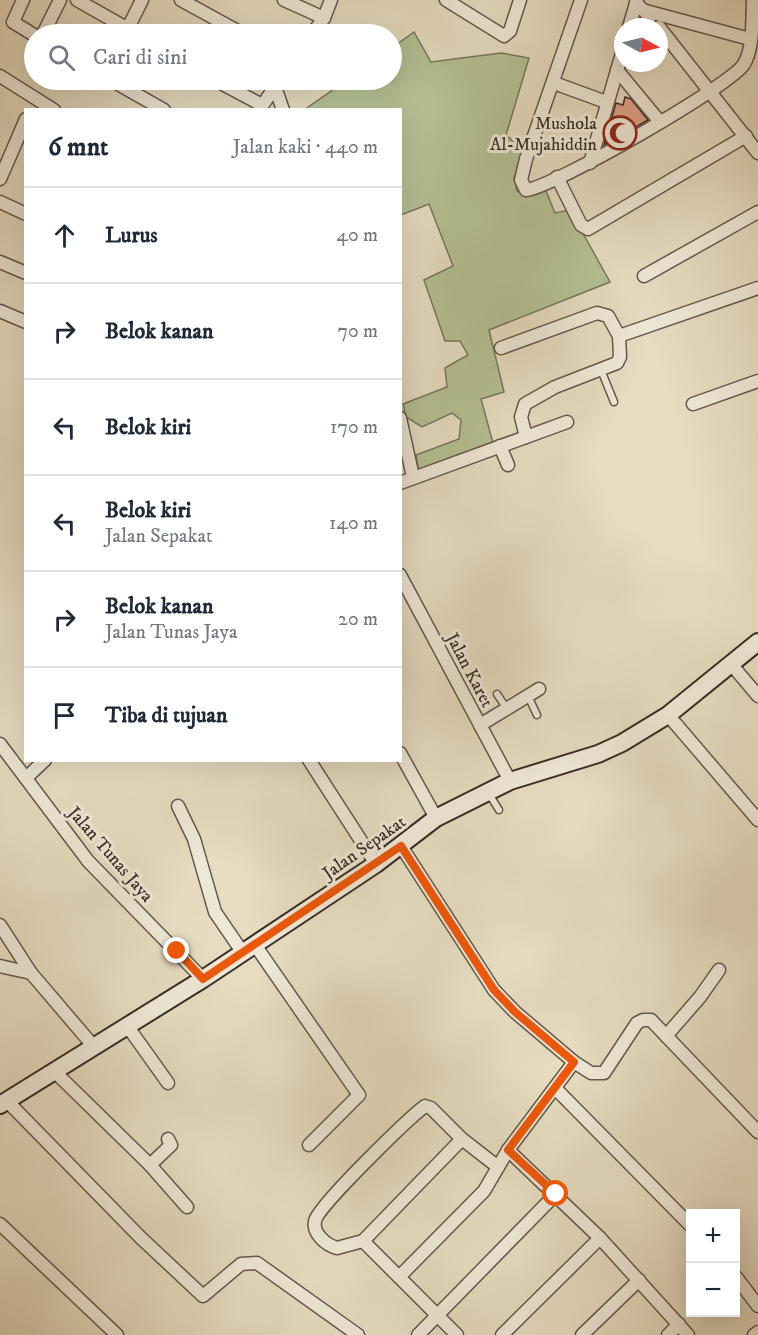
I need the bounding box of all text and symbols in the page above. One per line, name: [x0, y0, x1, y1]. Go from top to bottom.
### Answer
north arrow: [614, 18, 668, 72]
search box: [24, 24, 402, 90]
icon: search: [45, 41, 78, 74]
text: Cari di sini: [93, 44, 187, 71]
place label: Mushola Al-Mujahiddin: [490, 113, 598, 156]
mosque icon: Mushola Al-Mujahiddin: [602, 115, 638, 151]
text: 6 mnt: [48, 131, 108, 164]
text: Jalan kaki · 440 m: [233, 135, 378, 160]
icon: ahead: [48, 219, 81, 252]
text: Lurus: [105, 222, 158, 249]
text: 40 m: [336, 223, 378, 248]
icon: right: [48, 315, 81, 348]
text: Belok kanan: [105, 318, 213, 345]
text: 70 m: [337, 319, 378, 344]
icon: left: [48, 411, 81, 444]
text: Belok kiri: [105, 414, 191, 441]
text: 170 m: [330, 415, 378, 440]
text: Belok kiri: [105, 497, 191, 524]
icon: left: [48, 507, 81, 540]
text: 140 m: [329, 511, 378, 536]
text: Jalan Sepakat: [105, 524, 212, 549]
text: Belok kanan: [105, 593, 213, 620]
icon: right: [48, 603, 81, 636]
text: 20 m: [338, 607, 378, 632]
text: Jalan Tunas Jaya: [105, 620, 238, 645]
street label: Jalan Karet: [439, 628, 498, 712]
icon: arrive: [48, 699, 81, 732]
text: Tiba di tujuan: [105, 702, 227, 729]
street label: Jalan Tunas Jaya: [62, 801, 158, 907]
street label: Jalan Sepakat: [317, 811, 411, 886]
route end: [163, 937, 189, 963]
route start: [542, 1180, 568, 1206]
map controls: [686, 1209, 740, 1317]
button: +: [686, 1209, 740, 1263]
button: −: [686, 1263, 740, 1317]

